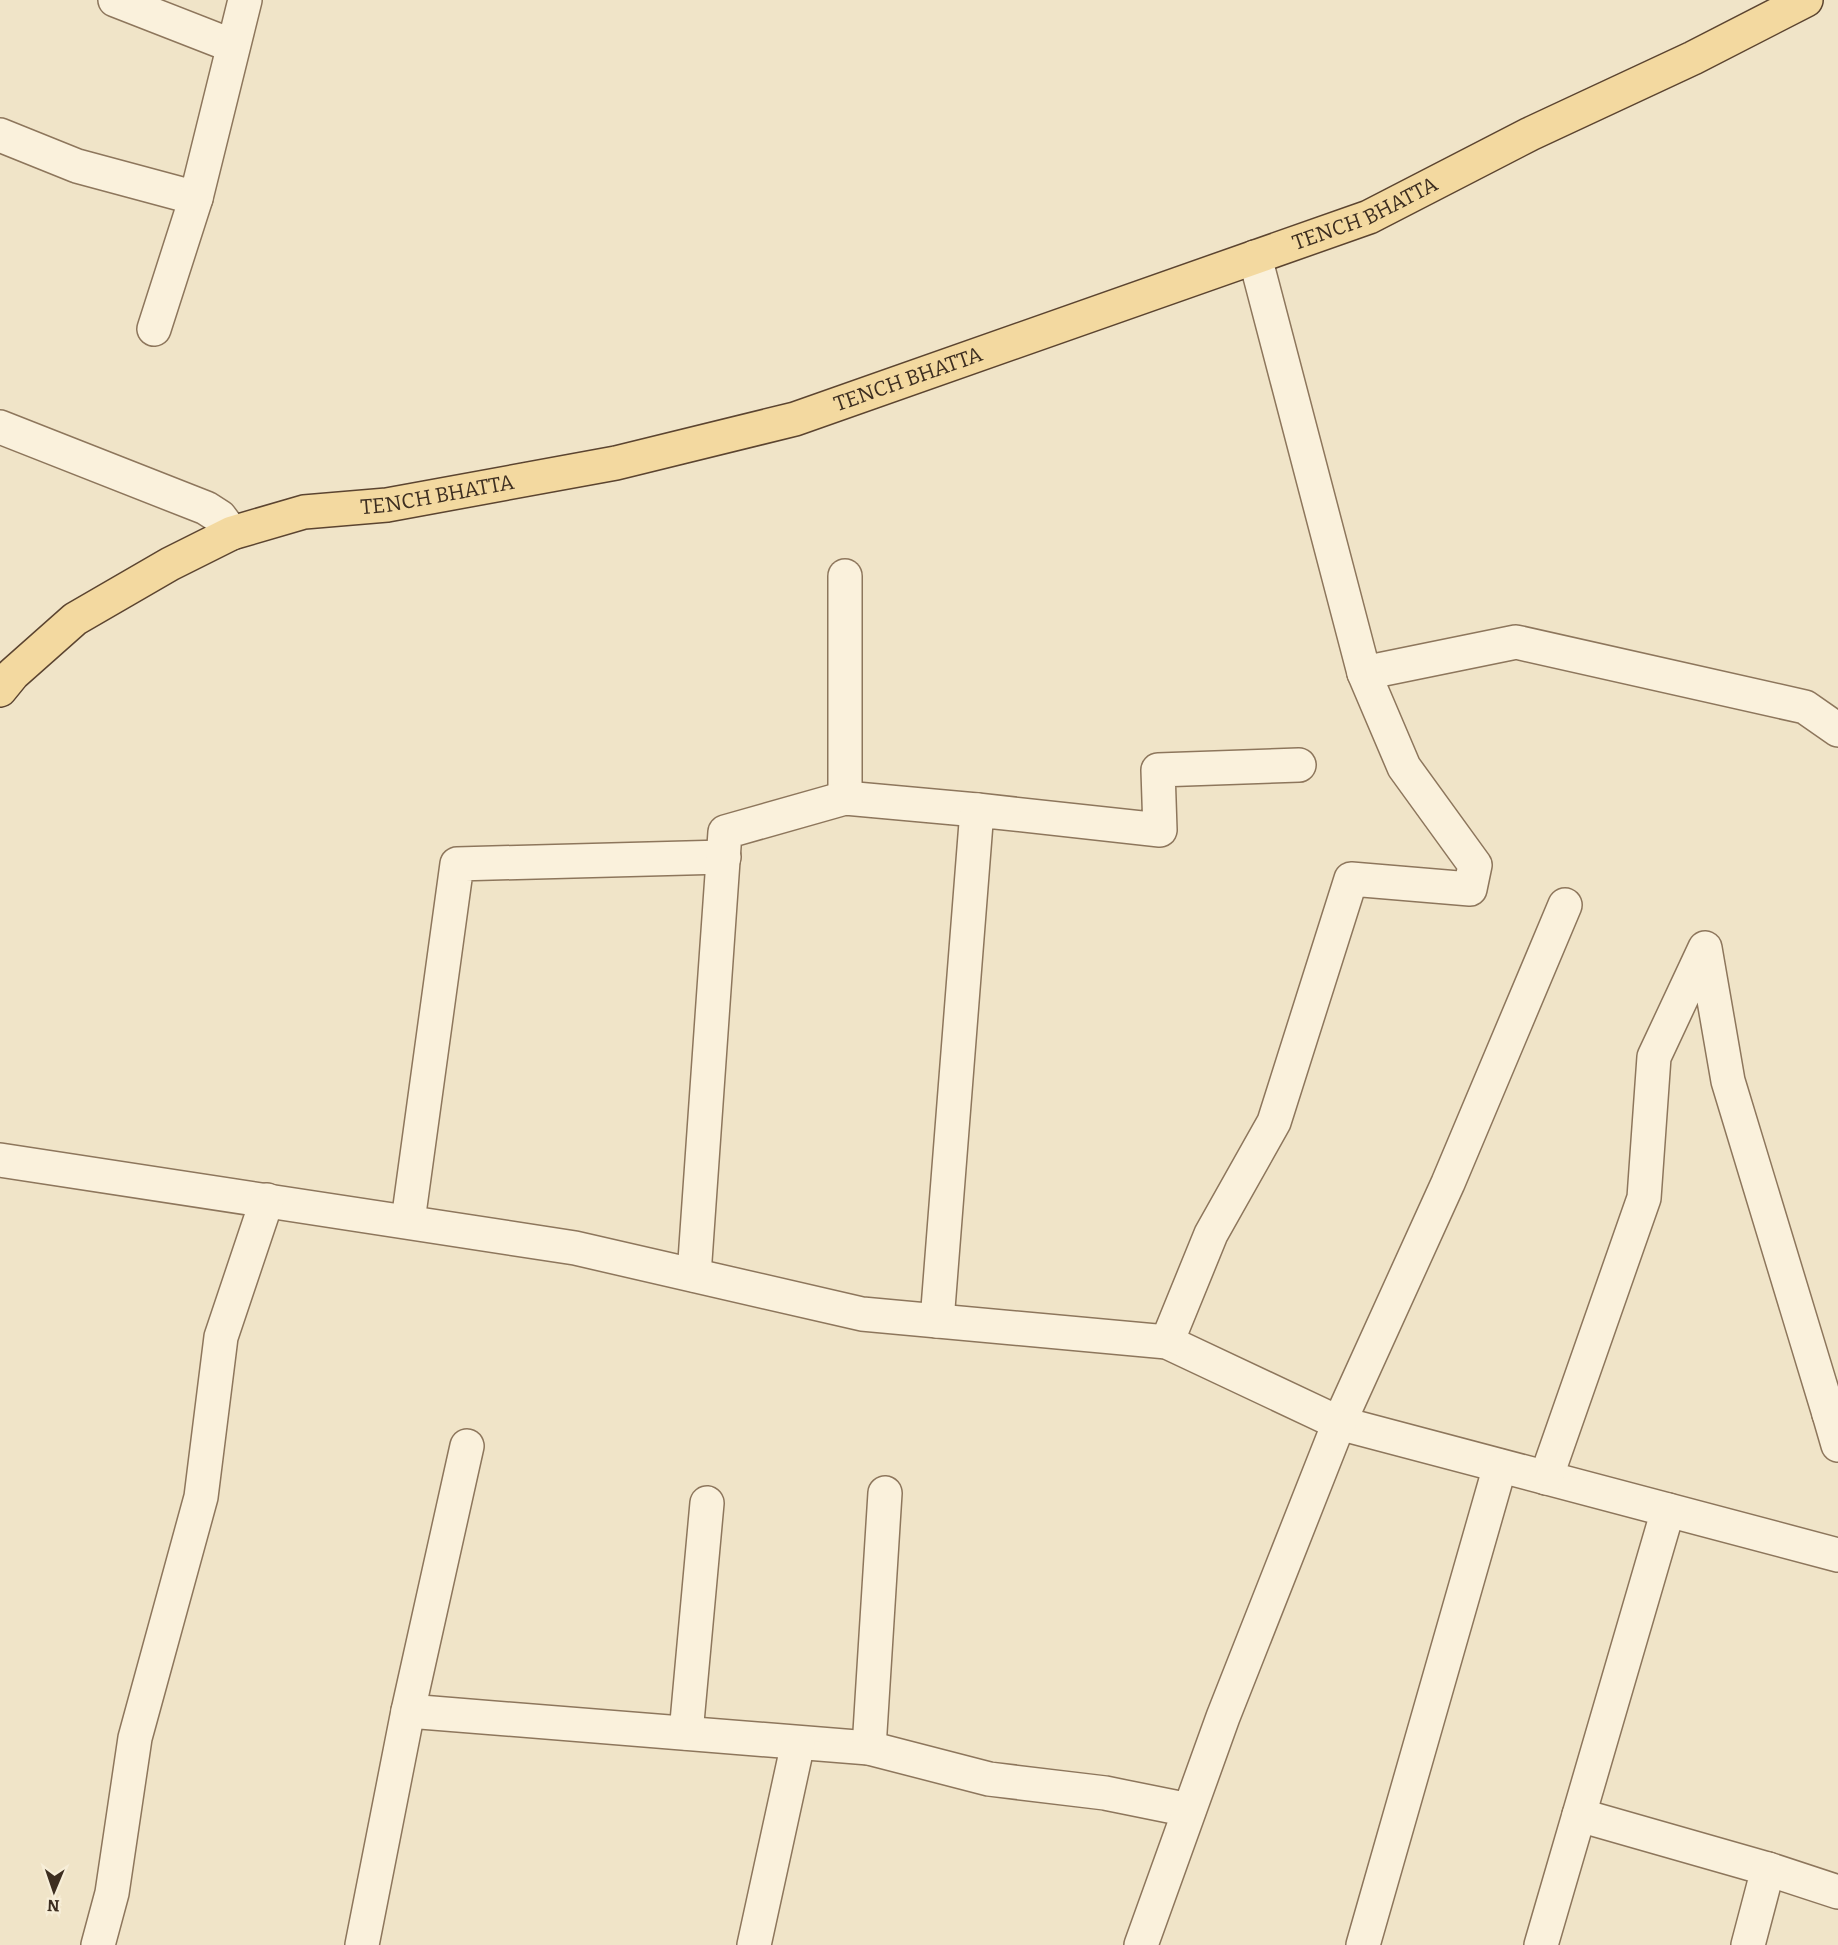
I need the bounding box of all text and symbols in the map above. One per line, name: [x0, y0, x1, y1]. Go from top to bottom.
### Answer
street label: TENCH BHATTA: [1289, 171, 1442, 256]
street label: TENCH BHATTA: [830, 341, 986, 417]
street label: TENCH BHATTA: [359, 469, 516, 520]
north arrow: [24, 1861, 84, 1921]
text: N: [47, 1896, 60, 1915]

